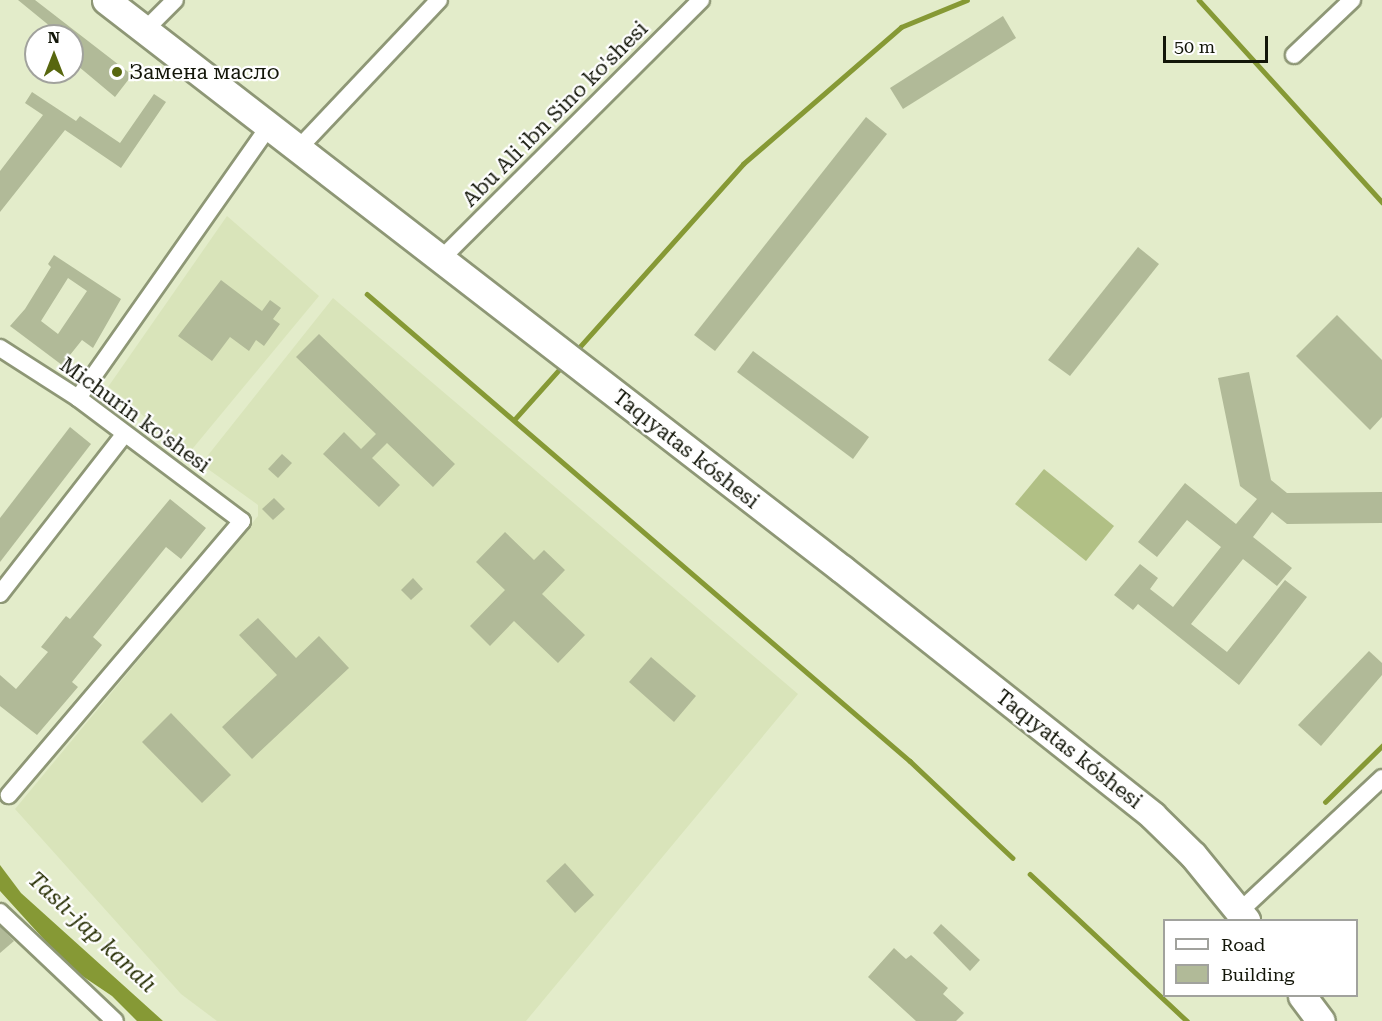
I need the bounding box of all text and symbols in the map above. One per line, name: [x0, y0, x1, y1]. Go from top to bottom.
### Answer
street label: Abu Ali ibn Sino ko'shesi: [457, 16, 653, 212]
north arrow: [24, 24, 84, 84]
scale bar: [1166, 24, 1271, 62]
text: N: [48, 28, 60, 47]
text: 50 m: [1174, 36, 1215, 57]
place label: Замена масло: [129, 59, 280, 85]
marker: Замена масло: [110, 65, 124, 79]
street label: Michurin ko'shesi: [55, 352, 215, 478]
street label: Taqıyatas kóshesi: [608, 384, 764, 514]
street label: Taqıyatas kóshesi: [991, 684, 1147, 814]
water label: Taslı-jap kanalı: [23, 866, 161, 998]
legend: [1163, 919, 1358, 997]
text: Road: [1221, 934, 1265, 955]
text: Building: [1221, 964, 1295, 985]

